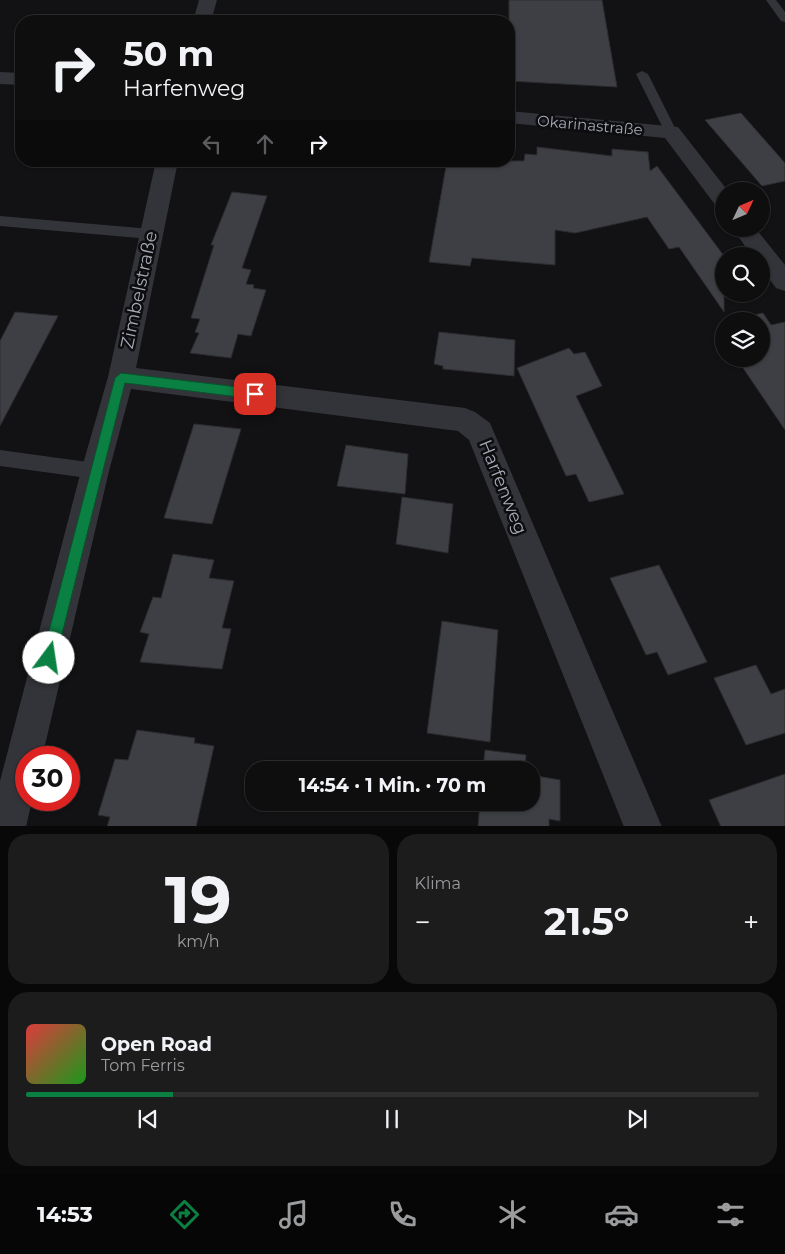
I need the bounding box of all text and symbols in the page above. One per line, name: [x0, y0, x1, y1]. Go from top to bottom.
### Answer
text: 50 m: [123, 32, 214, 75]
icon: right: [40, 35, 105, 100]
text: Harfenweg: [123, 75, 245, 102]
street label: Okarinastraße: [536, 111, 644, 139]
icon: left: [198, 130, 226, 158]
icon: ahead: [251, 130, 279, 158]
icon: right: [304, 130, 332, 158]
north arrow: [715, 182, 770, 238]
map controls: [715, 182, 770, 367]
street label: Zimbelstraße: [116, 229, 162, 351]
button: search: [715, 247, 770, 302]
button: layers: [715, 312, 770, 367]
pin: [234, 373, 276, 415]
icon: arrive: [241, 380, 269, 408]
street label: Harfenweg: [474, 437, 532, 537]
position arrow: [22, 631, 74, 683]
speed limit sign: 30: [15, 746, 80, 811]
text: 14:54 · 1 Min. · 70 m: [299, 774, 486, 797]
text: 19: [165, 860, 232, 939]
text: Klima: [415, 874, 461, 893]
text: 21.5°: [544, 898, 630, 945]
text: −: [415, 905, 431, 939]
text: +: [743, 905, 759, 939]
text: km/h: [177, 932, 220, 951]
text: Open Road: [101, 1033, 212, 1056]
text: Tom Ferris: [101, 1056, 185, 1075]
icon: previous: [134, 1105, 162, 1133]
icon: pause: [378, 1105, 406, 1133]
icon: next: [623, 1105, 651, 1133]
icon: directions: [167, 1197, 202, 1232]
icon: music: [276, 1197, 311, 1232]
icon: phone: [385, 1197, 420, 1232]
icon: climate: [495, 1197, 530, 1232]
icon: car: [604, 1197, 639, 1232]
icon: filters: [713, 1197, 748, 1232]
text: 14:53: [37, 1201, 93, 1228]

